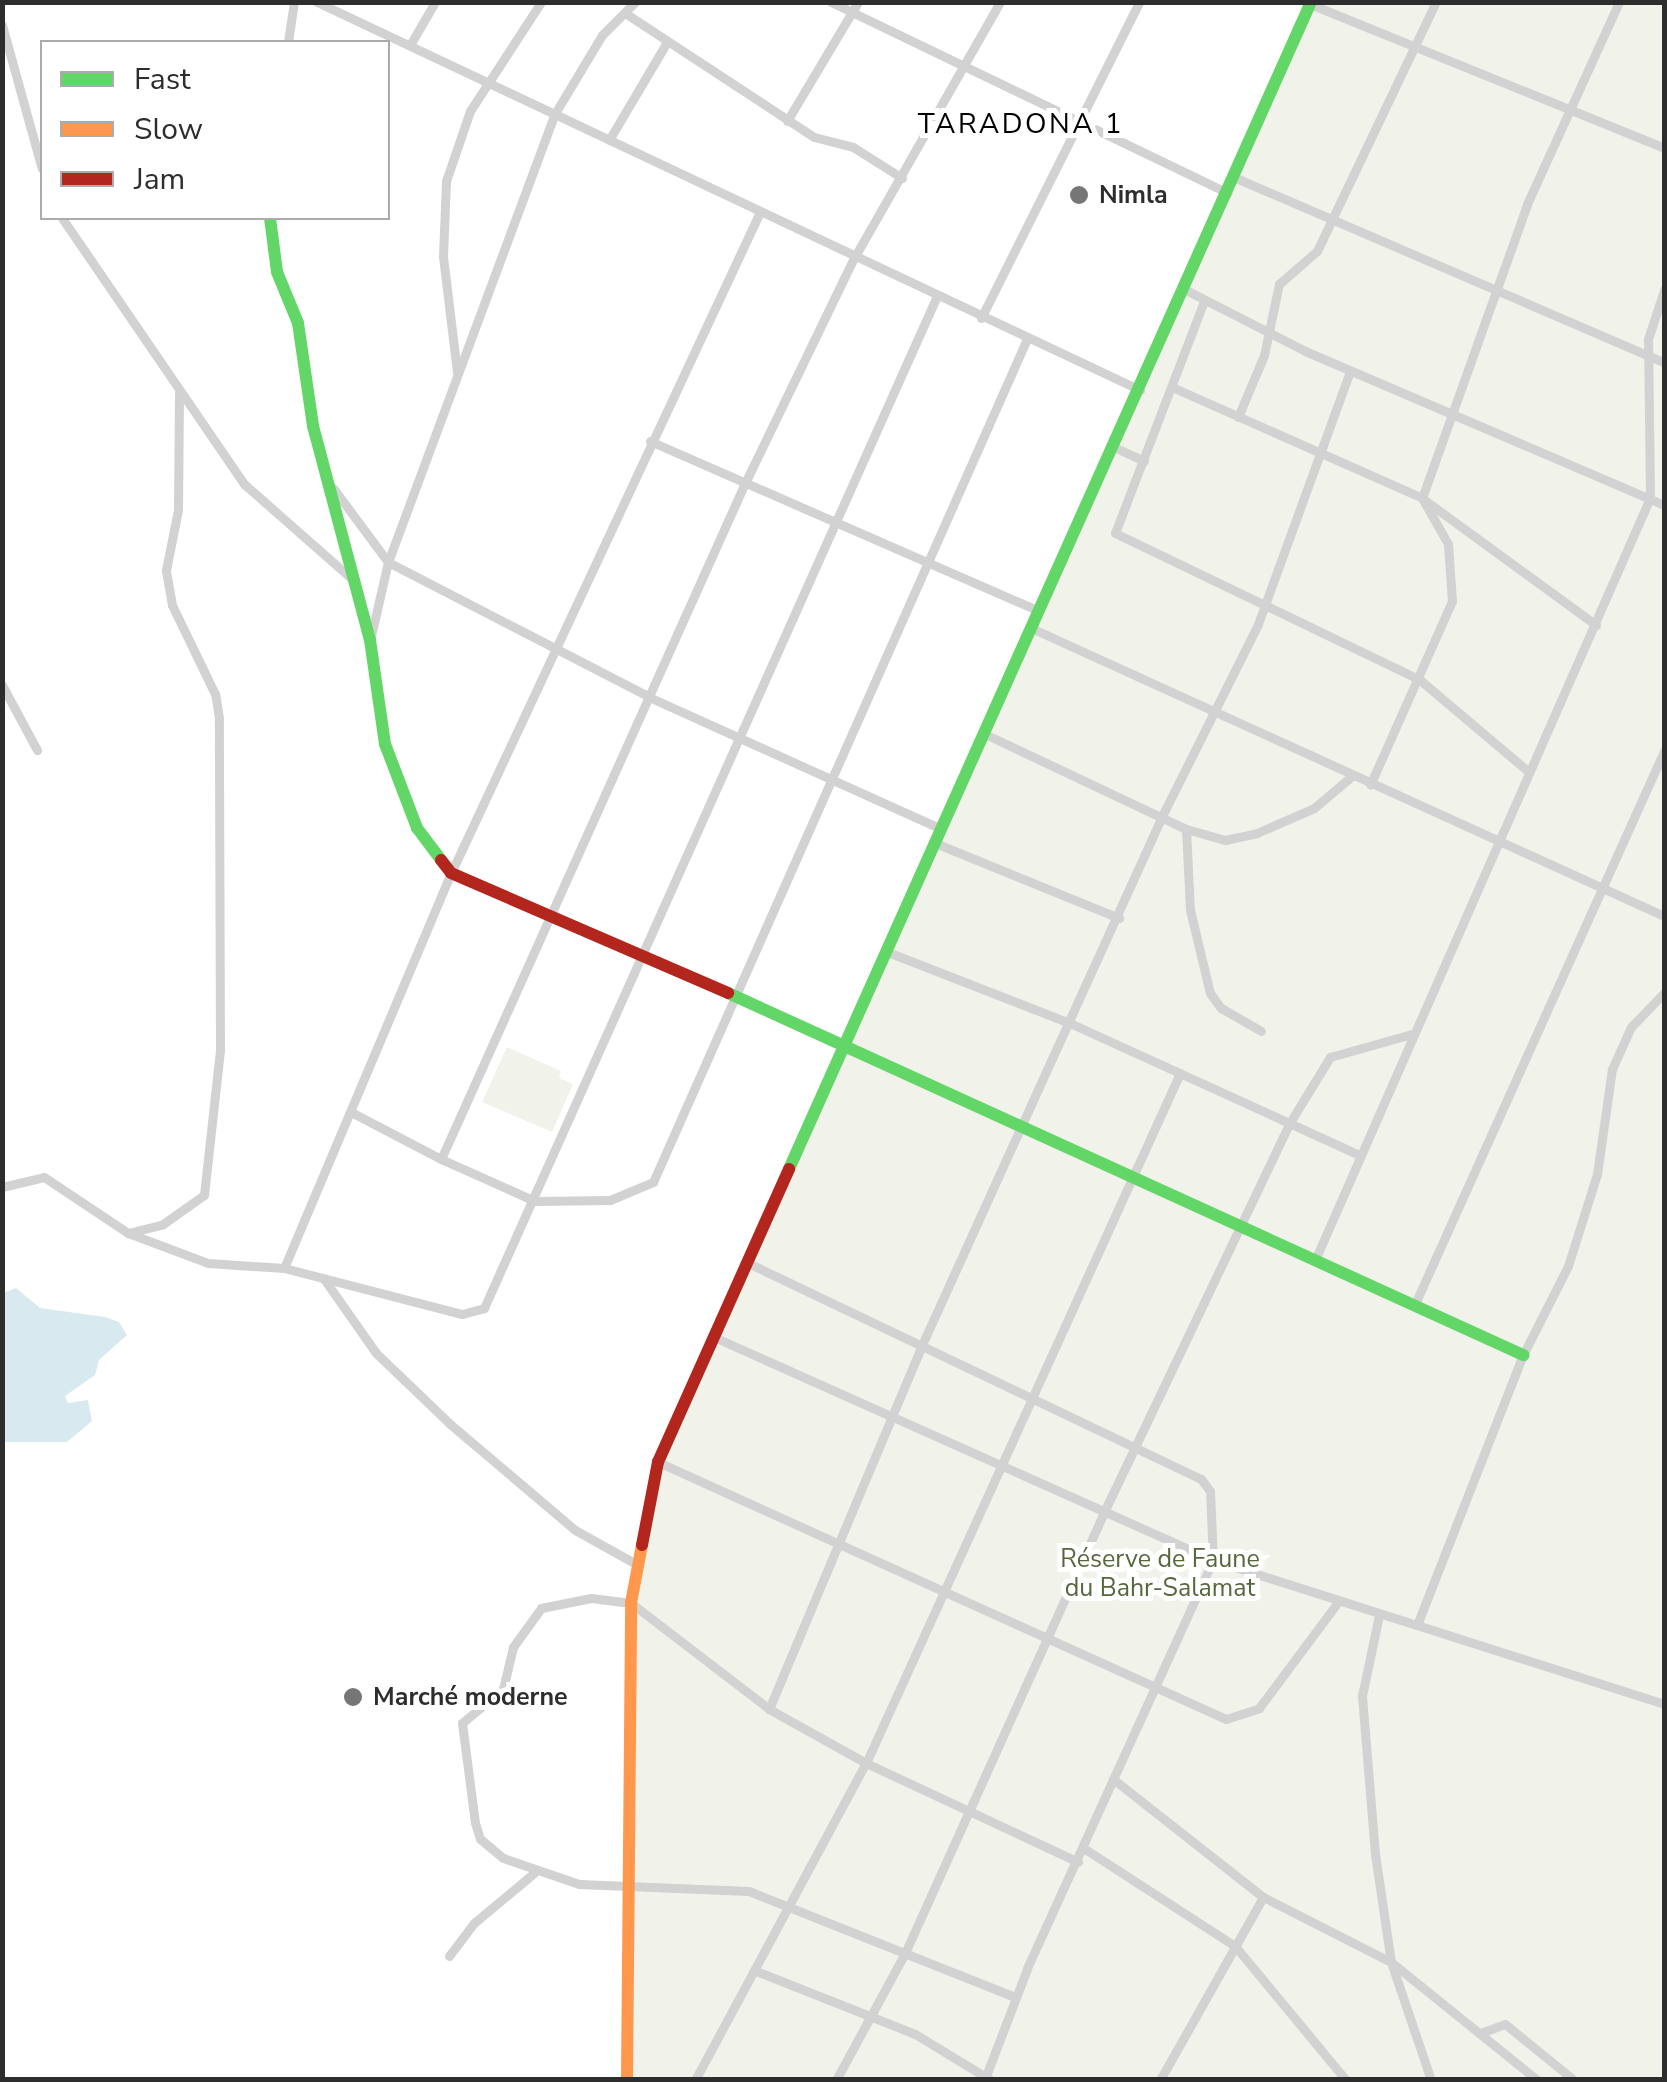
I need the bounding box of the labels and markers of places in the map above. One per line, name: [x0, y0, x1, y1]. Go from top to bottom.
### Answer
place label: Nimla: [1099, 180, 1168, 210]
marker: Nimla: [1068, 184, 1090, 206]
place label: Marché moderne: [373, 1682, 568, 1712]
marker: Marché moderne: [342, 1686, 364, 1708]

